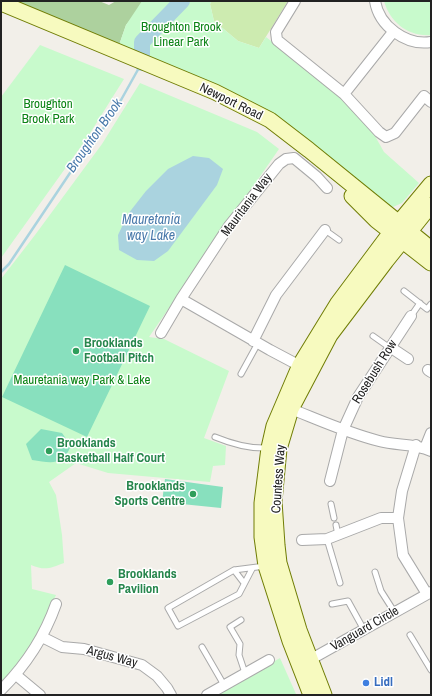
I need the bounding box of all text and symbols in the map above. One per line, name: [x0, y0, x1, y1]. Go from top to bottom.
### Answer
park label: Broughton Brook Linear Park: [141, 20, 221, 51]
street label: Newport Road: [197, 80, 265, 124]
water label: Broughton Brook: [63, 96, 127, 176]
park label: Broughton Brook Park: [22, 97, 74, 128]
street label: Mauritania Way: [218, 170, 276, 240]
water label: Mauretania way Lake: [122, 212, 180, 244]
place label: Brooklands Football Pitch: [84, 336, 154, 367]
street label: Rosebush Row: [349, 337, 401, 407]
marker: Brooklands Football Pitch: [71, 346, 81, 356]
park label: Mauretania way Park & Lake: [14, 373, 150, 389]
place label: Brooklands Basketball Half Court: [57, 436, 165, 467]
street label: Countess Way: [269, 444, 289, 514]
marker: Brooklands Basketball Half Court: [44, 446, 54, 456]
place label: Brooklands Sports Centre: [115, 479, 185, 510]
marker: Brooklands Sports Centre: [188, 489, 198, 499]
place label: Brooklands Pavilion: [118, 567, 177, 598]
marker: Brooklands Pavilion: [105, 577, 115, 587]
street label: Vanguard Circle: [328, 603, 402, 655]
street label: Argus Way: [85, 643, 139, 671]
place label: Lidl: [374, 675, 393, 691]
marker: Lidl: [361, 678, 371, 688]

